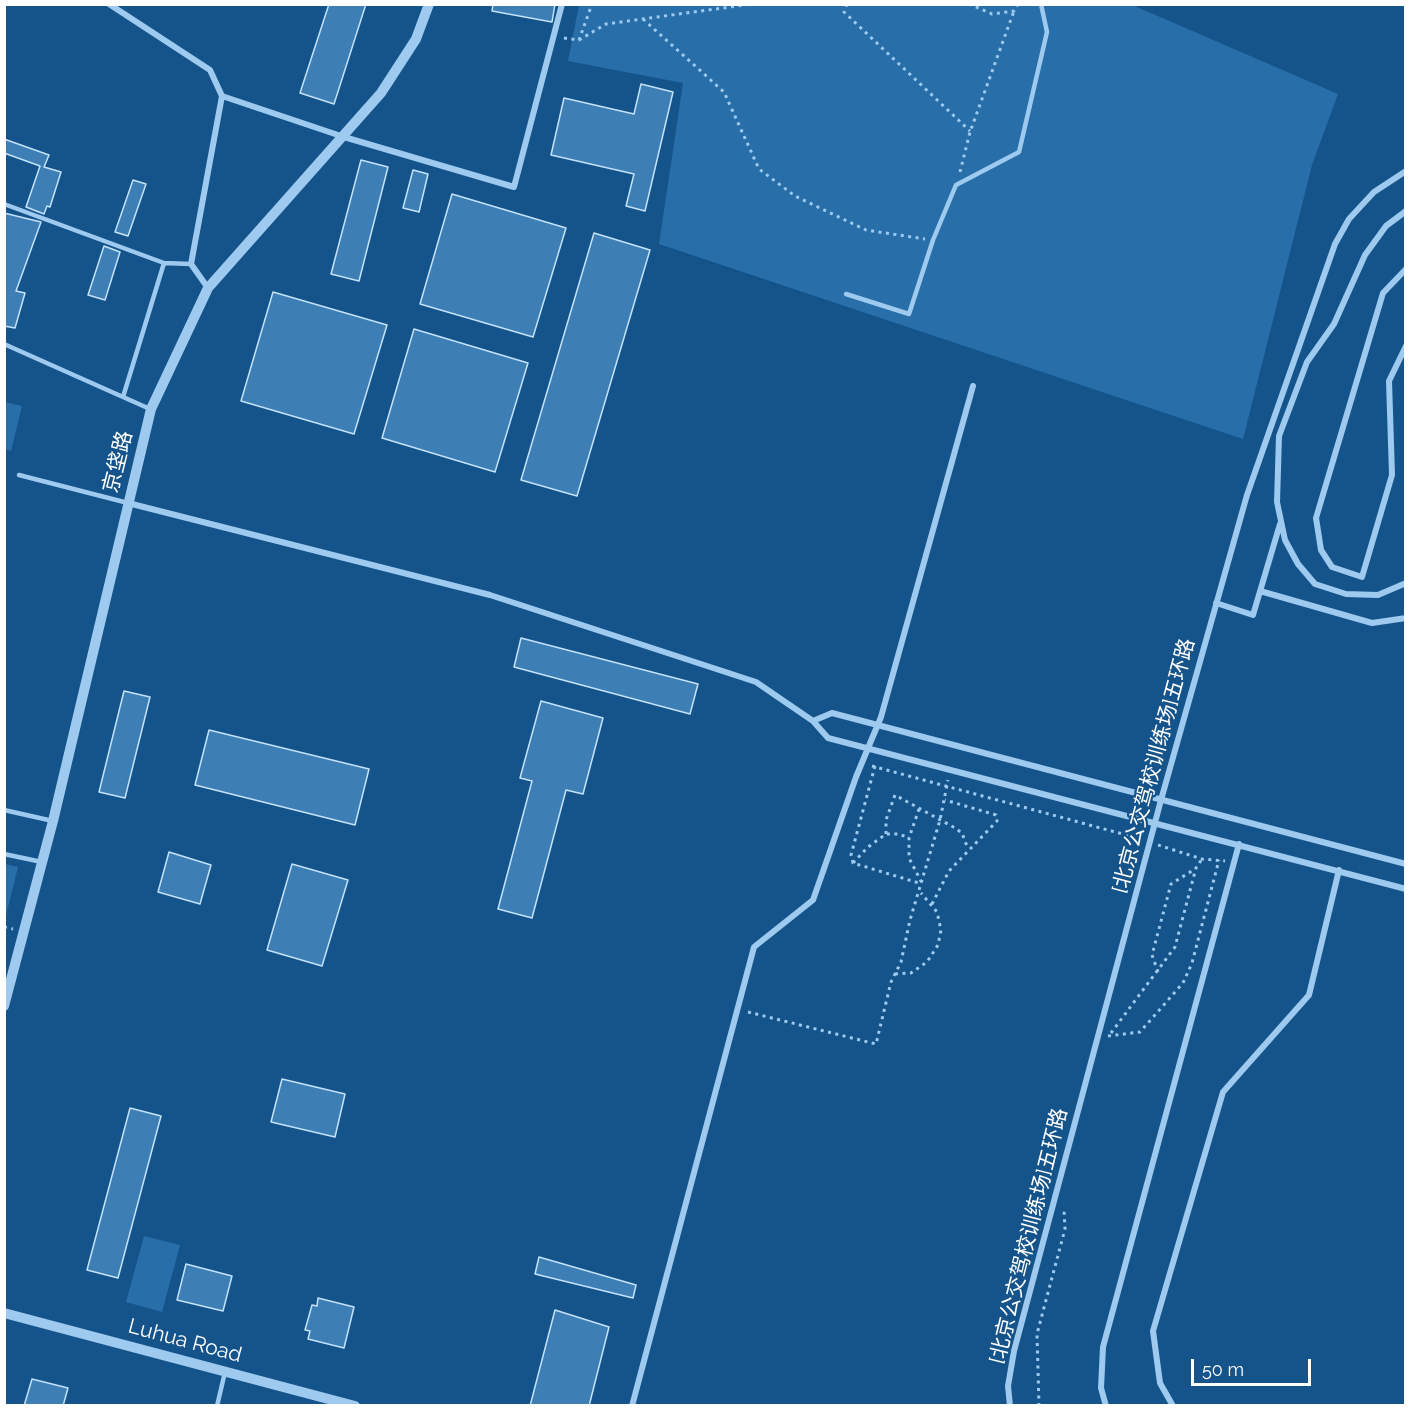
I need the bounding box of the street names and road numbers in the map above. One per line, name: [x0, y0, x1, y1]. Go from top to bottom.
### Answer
street label: 京垡路: [98, 428, 138, 496]
street label: [北京公交驾校训练场]五环路: [1108, 636, 1200, 896]
street label: [北京公交驾校训练场]五环路: [985, 1105, 1073, 1367]
street label: Luhua Road: [125, 1314, 245, 1368]

